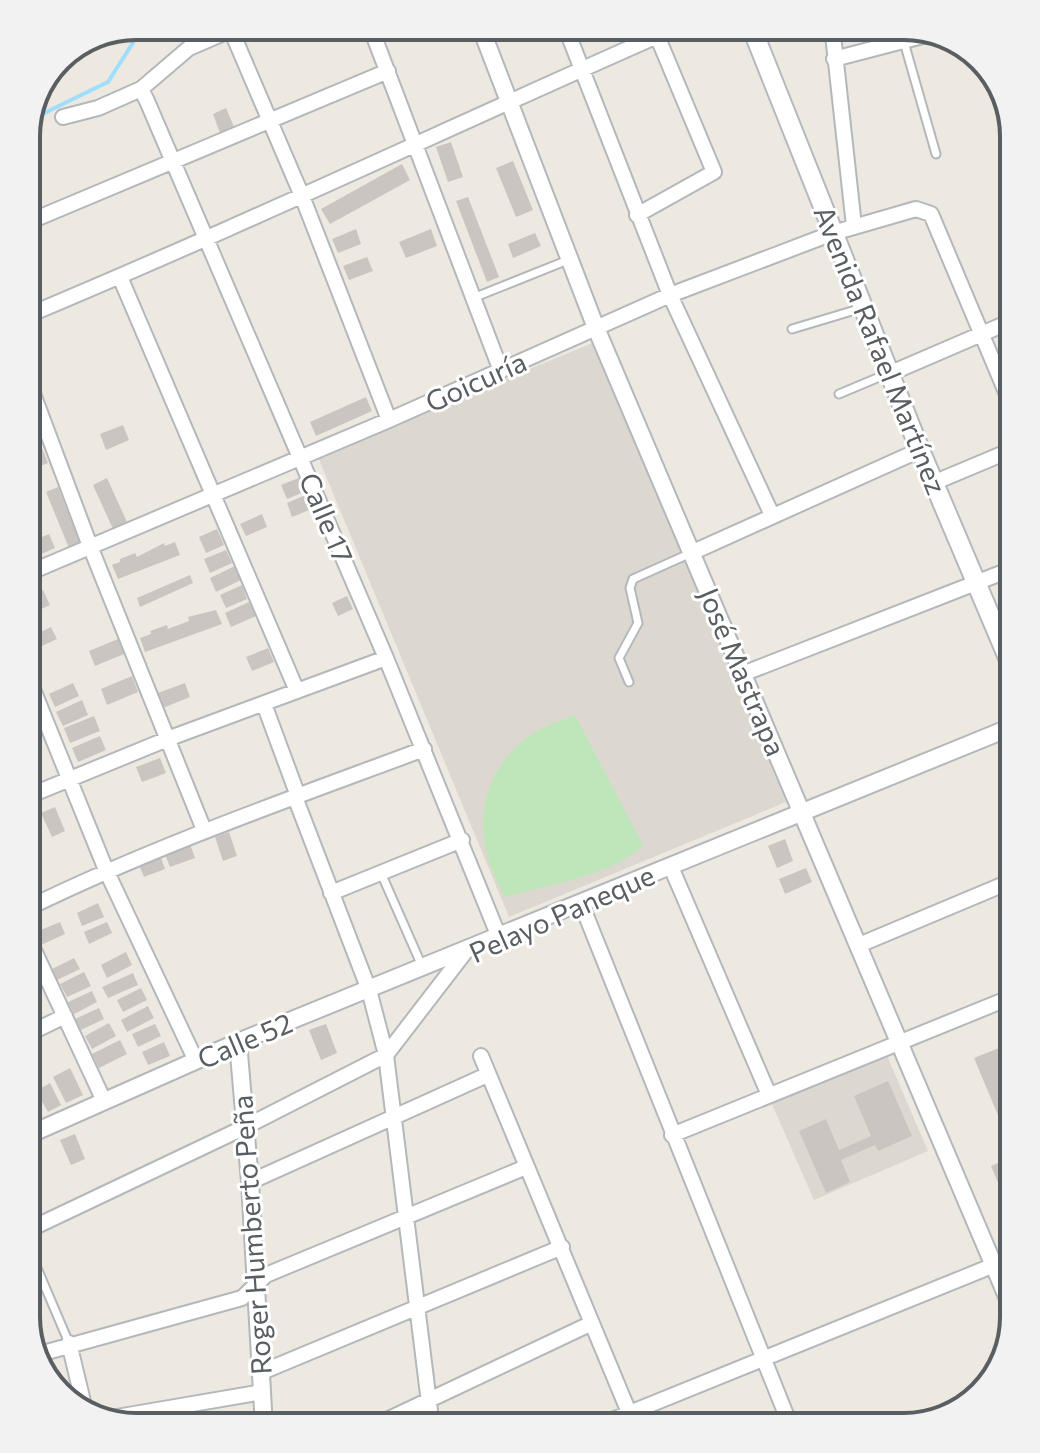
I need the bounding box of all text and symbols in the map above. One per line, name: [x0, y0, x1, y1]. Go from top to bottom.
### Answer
street label: Avenida Rafael Martínez: [807, 200, 954, 499]
street label: Goicuría: [420, 344, 531, 418]
street label: Calle 17: [293, 467, 361, 568]
street label: José Mastrapa: [692, 582, 794, 761]
street label: Pelayo Paneque: [464, 857, 659, 969]
street label: Calle 52: [192, 1005, 297, 1075]
street label: Roger Humberto Peña: [224, 1094, 278, 1376]

